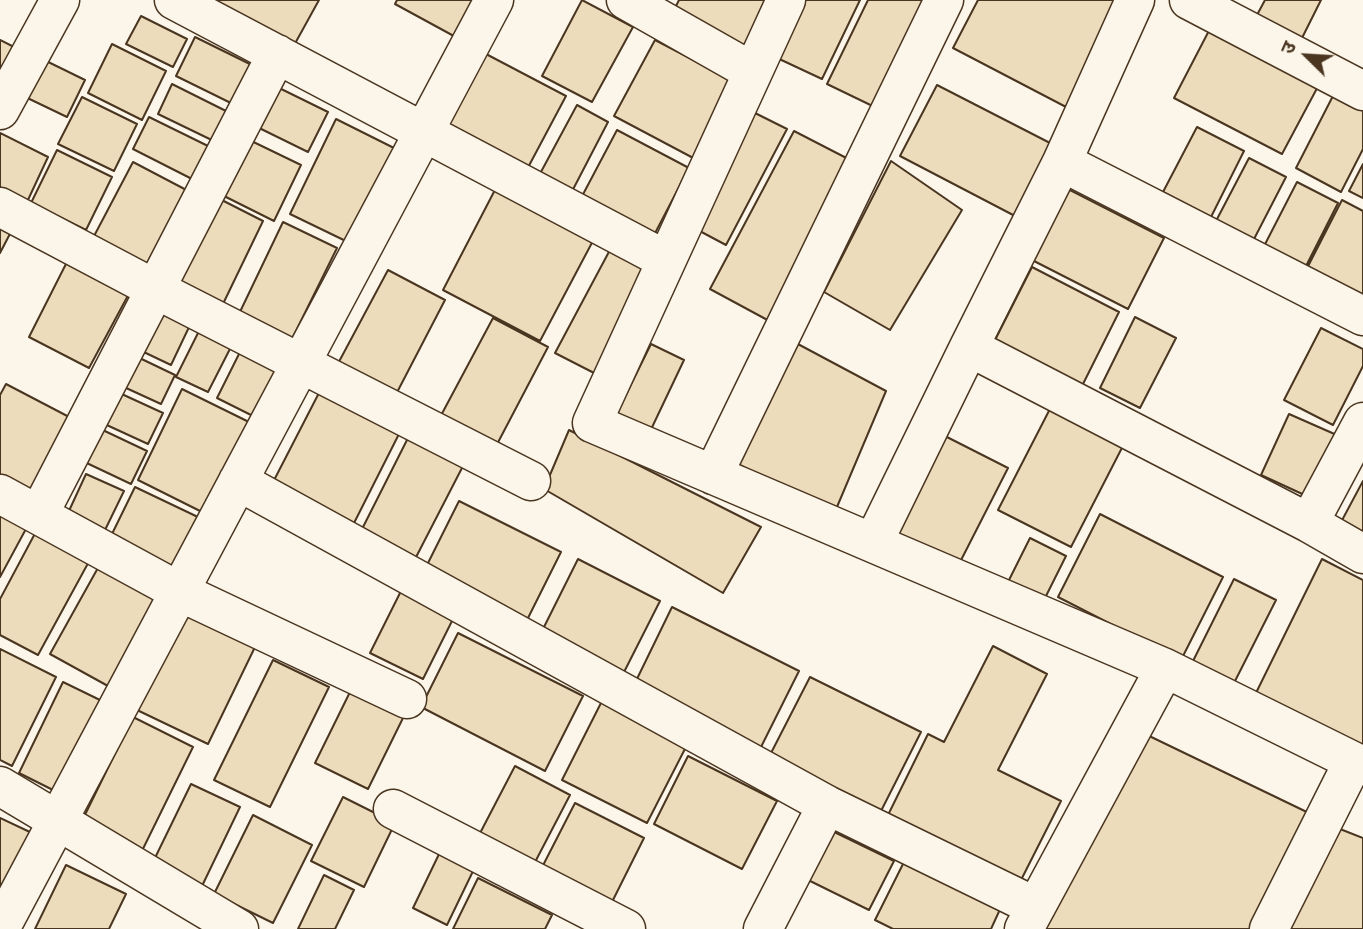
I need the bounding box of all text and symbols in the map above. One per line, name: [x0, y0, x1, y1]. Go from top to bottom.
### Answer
north arrow: [1272, 21, 1342, 91]
text: उ: [1275, 37, 1300, 57]

